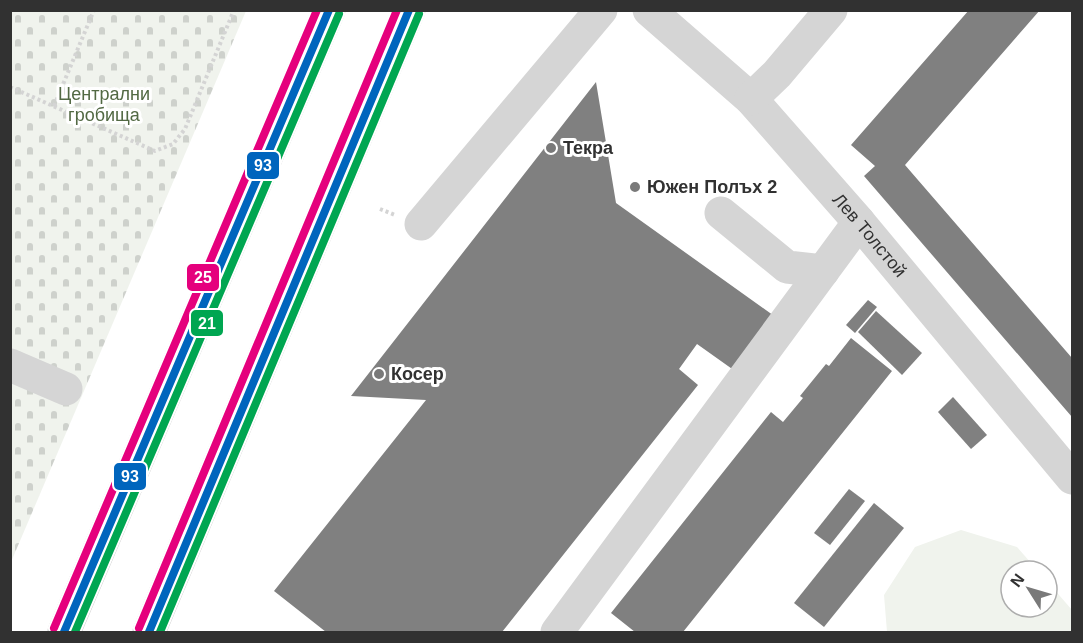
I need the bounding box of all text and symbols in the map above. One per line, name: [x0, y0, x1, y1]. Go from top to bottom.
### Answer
park label: Централни гробища: [58, 84, 150, 125]
place label: Текра: [563, 138, 614, 158]
marker: Текра: [544, 141, 558, 155]
line badge: 93: [246, 151, 280, 180]
text: 93: [254, 157, 272, 174]
place label: Южен Полъх 2: [647, 177, 777, 197]
marker: Южен Полъх 2: [628, 180, 642, 194]
street label: Лев Толстой: [829, 189, 911, 281]
line badge: 25: [186, 263, 220, 292]
text: 25: [194, 269, 212, 286]
line badge: 21: [190, 309, 224, 337]
text: 21: [198, 315, 216, 332]
place label: Косер: [391, 364, 444, 384]
marker: Косер: [372, 367, 386, 381]
line badge: 93: [113, 462, 147, 491]
text: 93: [121, 468, 139, 485]
north arrow: [999, 559, 1059, 619]
text: N: [1007, 571, 1028, 590]

